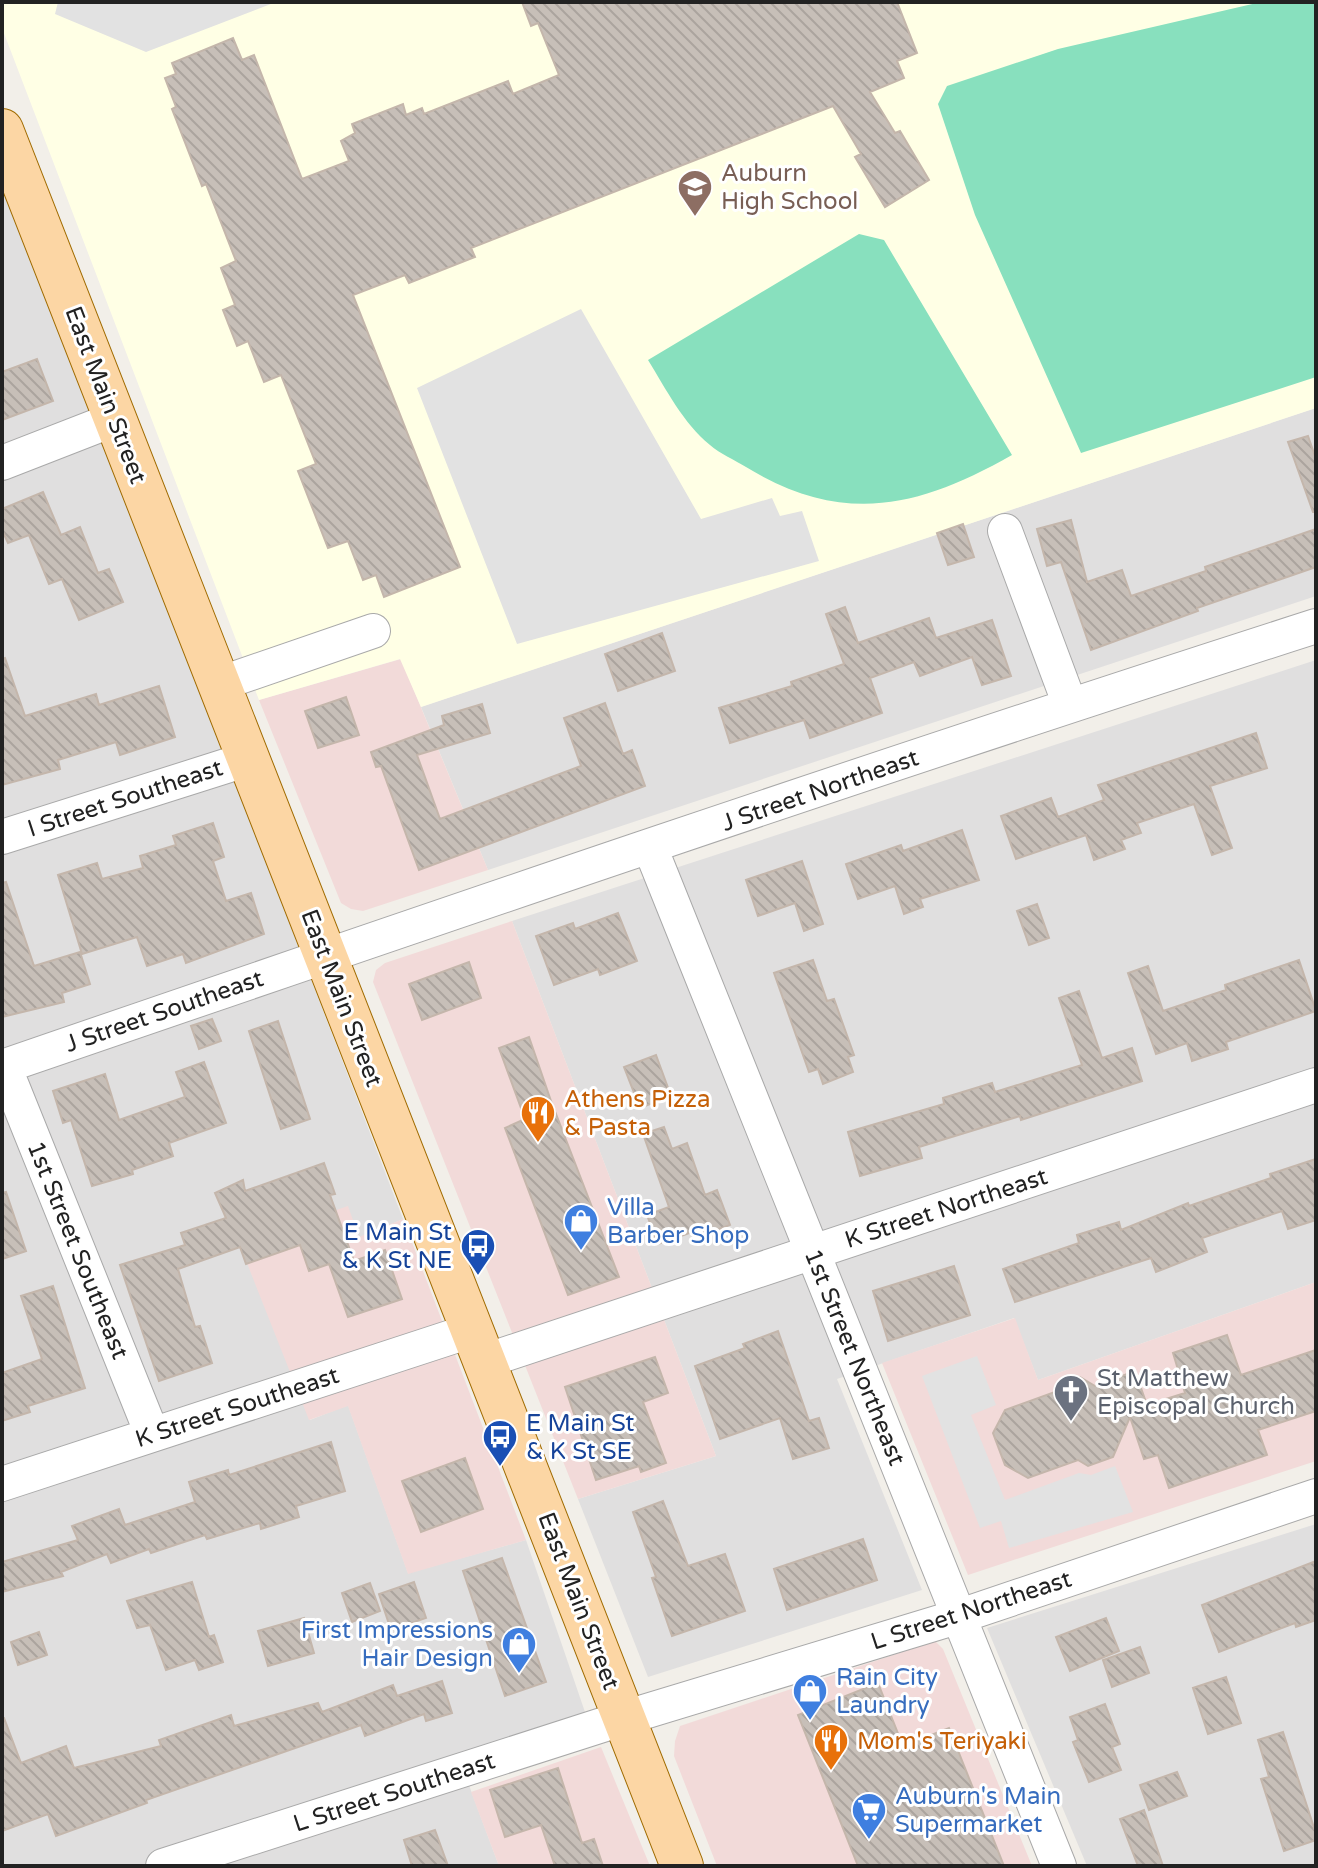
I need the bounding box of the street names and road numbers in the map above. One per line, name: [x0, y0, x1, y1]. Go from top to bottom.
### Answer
street label: East Main Street: [58, 302, 153, 488]
street label: J Street Northeast: [718, 743, 922, 838]
street label: I Street Southeast: [24, 753, 226, 844]
street label: East Main Street: [294, 905, 389, 1091]
street label: J Street Southeast: [61, 964, 267, 1059]
street label: 1st Street Southeast: [21, 1137, 134, 1363]
street label: K Street Northeast: [841, 1162, 1051, 1255]
street label: 1st Street Northeast: [798, 1245, 911, 1470]
street label: K Street Southeast: [132, 1361, 343, 1454]
street label: East Main Street: [531, 1508, 626, 1694]
street label: L Street Northeast: [867, 1564, 1075, 1657]
street label: L Street Southeast: [290, 1746, 499, 1839]

